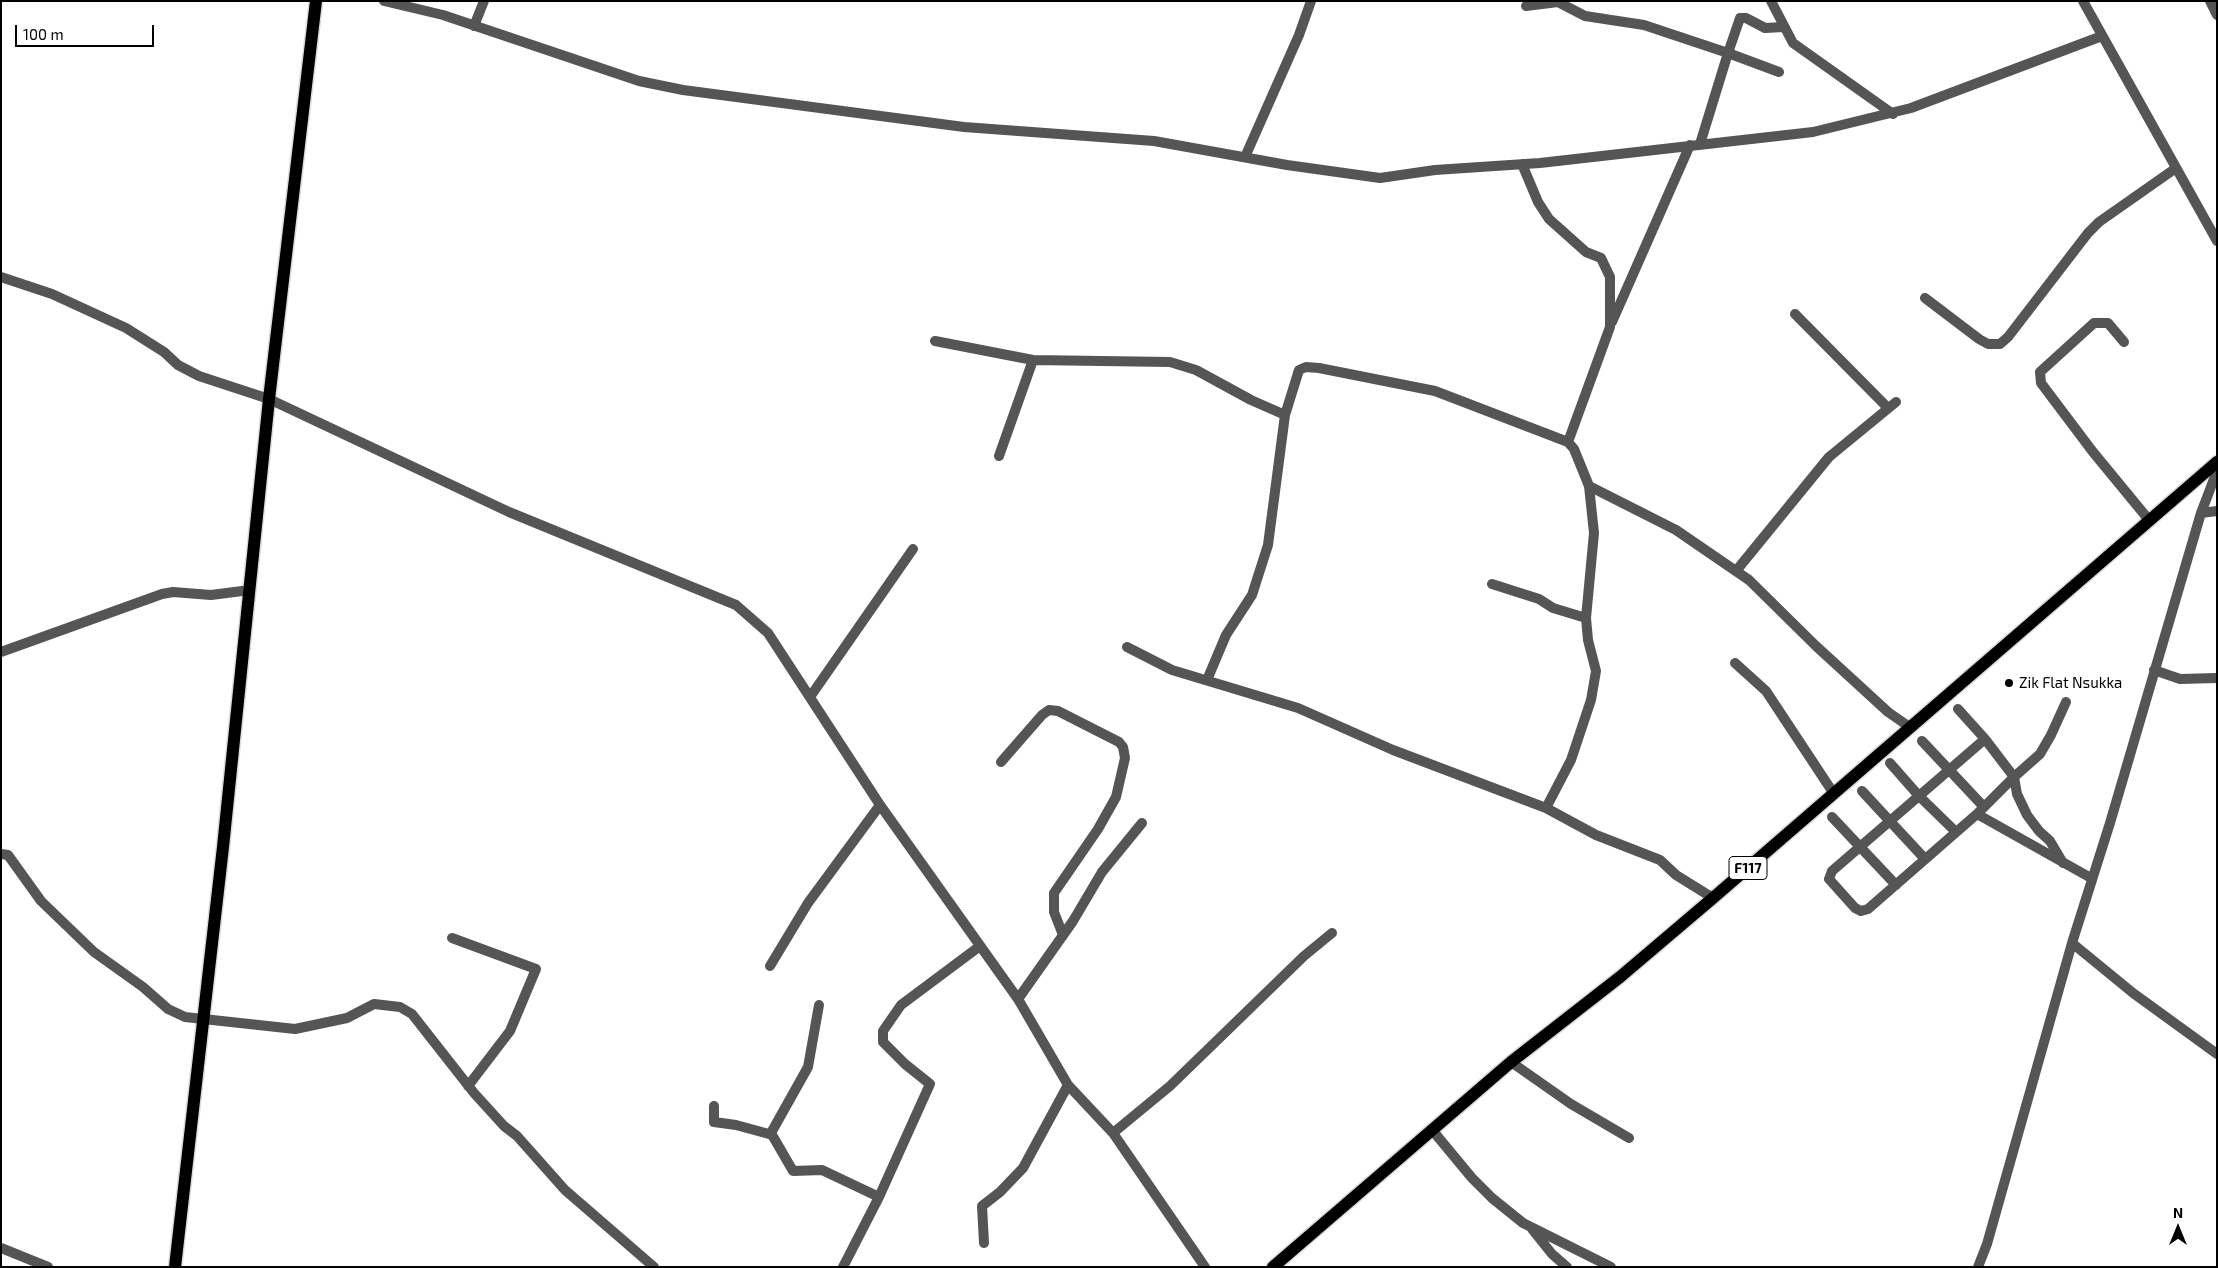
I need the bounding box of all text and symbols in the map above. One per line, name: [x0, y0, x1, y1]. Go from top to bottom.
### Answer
scale bar: [18, 15, 156, 47]
text: 100 m: [23, 25, 64, 43]
place label: Zik Flat Nsukka: [2019, 674, 2122, 692]
marker: Zik Flat Nsukka: [2003, 677, 2015, 689]
road number: F117: [1729, 856, 1767, 880]
north arrow: [2153, 1203, 2203, 1253]
text: N: [2173, 1204, 2183, 1221]

